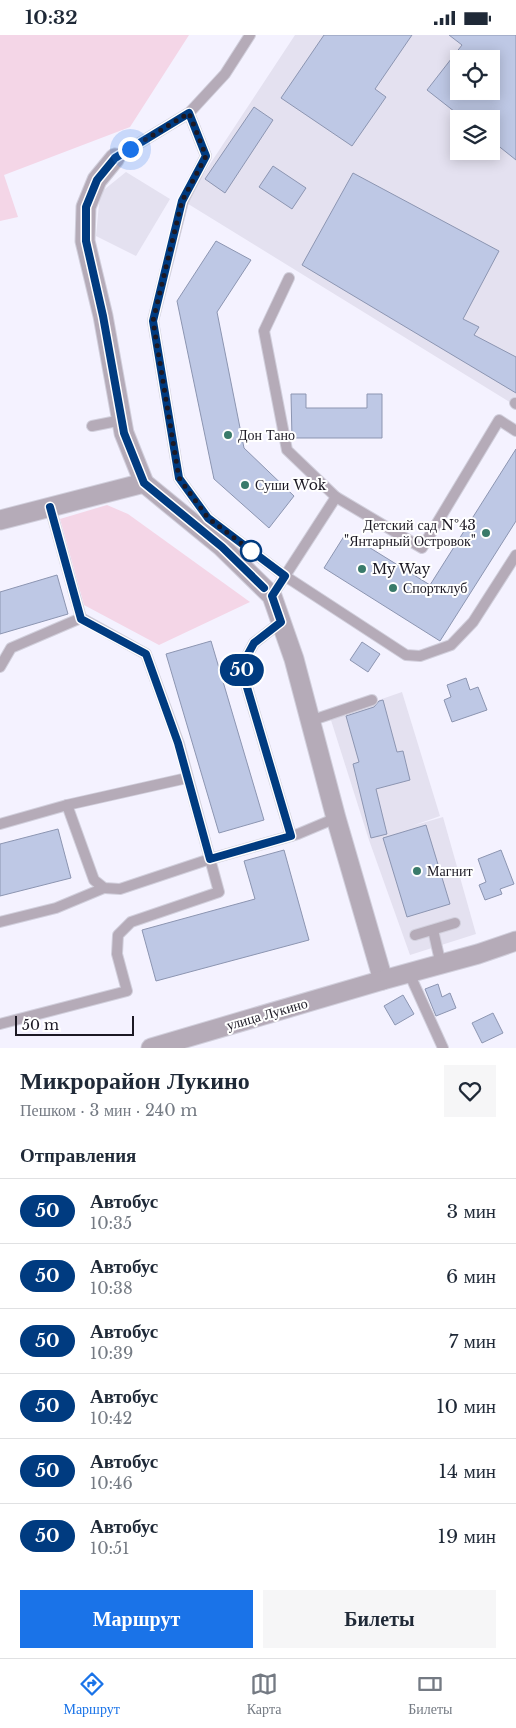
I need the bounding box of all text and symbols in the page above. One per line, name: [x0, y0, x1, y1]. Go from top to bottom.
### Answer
text: 10:32: [25, 6, 78, 29]
map controls: [450, 50, 500, 160]
button: locate: [450, 50, 500, 100]
button: layers: [450, 110, 500, 160]
your location: [118, 137, 143, 162]
place label: Дон Тано: [238, 426, 295, 444]
marker: Дон Тано: [222, 429, 234, 441]
place label: Суши Wok: [255, 476, 327, 494]
marker: Суши Wok: [239, 479, 251, 491]
place label: Детский сад №43 "Янтарный Островок": [344, 516, 476, 550]
marker: Детский сад №43 "Янтарный Островок": [480, 527, 492, 539]
unlabelled marker: [240, 540, 262, 562]
place label: My Way: [372, 560, 431, 578]
marker: My Way: [356, 563, 368, 575]
place label: Спортклуб: [403, 579, 468, 597]
marker: Спортклуб: [387, 582, 399, 594]
line badge: 50: [220, 654, 264, 686]
text: 50: [230, 659, 254, 681]
place label: Магнит: [427, 862, 473, 880]
marker: Магнит: [411, 865, 423, 877]
street label: улица Лукино: [224, 994, 310, 1034]
scale bar: [15, 1013, 134, 1036]
text: 50 m: [22, 1016, 59, 1034]
button: heart: [444, 1065, 496, 1117]
text: Микрорайон Лукино: [20, 1066, 250, 1095]
text: Пешком · 3 мин · 240 m: [20, 1100, 197, 1120]
text: Отправления: [20, 1144, 136, 1167]
text: Автобус: [90, 1190, 158, 1213]
text: 50: [35, 1200, 60, 1222]
text: 3 мин: [446, 1200, 496, 1223]
text: 10:35: [90, 1213, 132, 1233]
text: Автобус: [90, 1255, 158, 1278]
text: 50: [35, 1265, 60, 1287]
text: 6 мин: [446, 1265, 496, 1288]
text: 10:38: [90, 1278, 133, 1298]
text: Автобус: [90, 1320, 158, 1343]
text: 50: [35, 1330, 60, 1352]
text: 7 мин: [449, 1330, 496, 1353]
text: 10:39: [90, 1343, 133, 1363]
text: Автобус: [90, 1385, 158, 1408]
text: 50: [35, 1395, 60, 1417]
text: 10 мин: [436, 1395, 496, 1418]
text: 10:42: [90, 1408, 132, 1428]
text: Автобус: [90, 1450, 158, 1473]
text: 50: [35, 1460, 60, 1482]
text: 14 мин: [439, 1460, 496, 1483]
text: 10:46: [90, 1473, 133, 1493]
text: Автобус: [90, 1515, 158, 1538]
text: 50: [35, 1525, 60, 1547]
text: 19 мин: [437, 1525, 496, 1548]
text: 10:51: [90, 1538, 129, 1558]
button: Маршрут: [20, 1590, 253, 1648]
button: Билеты: [263, 1590, 496, 1648]
tab: Маршрут: [63, 1670, 120, 1718]
tab: Карта: [247, 1670, 281, 1718]
tab: Билеты: [408, 1670, 453, 1718]

